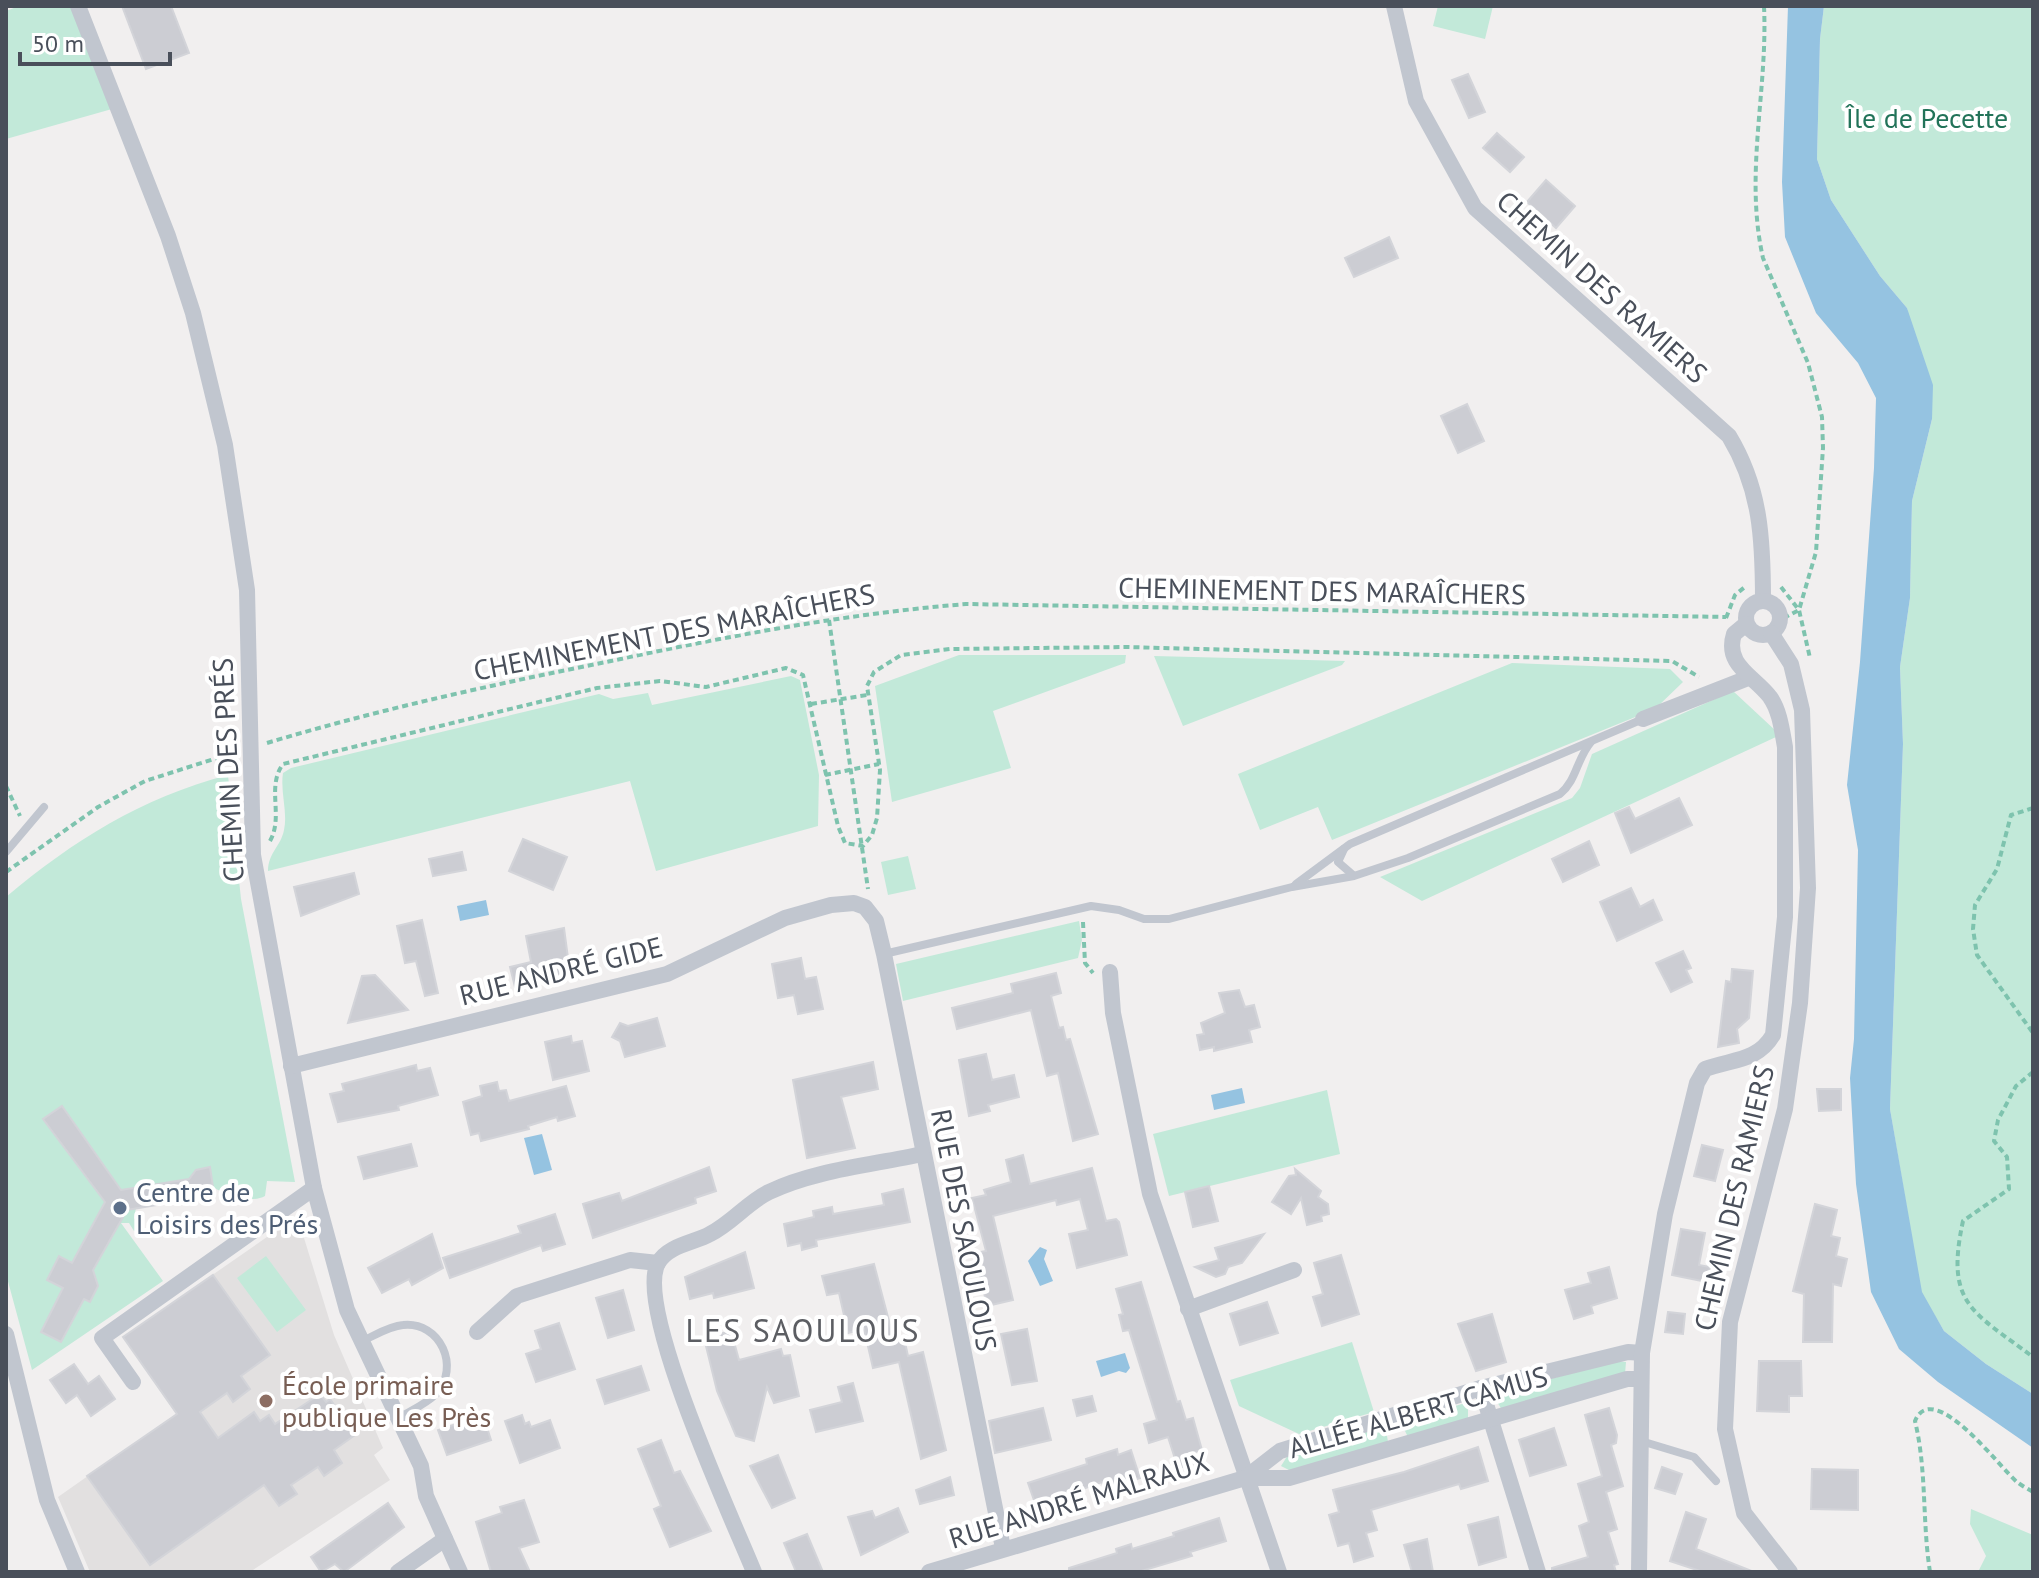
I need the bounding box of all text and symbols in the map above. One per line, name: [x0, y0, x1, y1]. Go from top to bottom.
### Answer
scale bar: [20, 16, 170, 66]
text: 50 m: [32, 28, 84, 59]
park label: Île de Pecette: [1845, 99, 2008, 136]
street label: CHEMIN DES RAMIERS: [1489, 182, 1716, 391]
street label: CHEMINEMENT DES MARAÎCHERS: [1118, 568, 1526, 613]
street label: CHEMINEMENT DES MARAÎCHERS: [470, 574, 878, 689]
street label: CHEMIN DES PRÉS: [203, 657, 252, 883]
street label: RUE ANDRÉ GIDE: [456, 927, 666, 1014]
street label: CHEMIN DES RAMIERS: [1685, 1062, 1782, 1334]
street label: RUE DES SAOULOUS: [923, 1106, 1006, 1354]
place label: Centre de Loisirs des Prés: [136, 1173, 318, 1242]
marker: Centre de Loisirs des Prés: [111, 1199, 129, 1217]
district label: LES SAOULOUS: [685, 1309, 921, 1351]
street label: ALLÉE ALBERT CAMUS: [1284, 1357, 1552, 1466]
place label: École primaire publique Les Près: [282, 1366, 491, 1435]
marker: École primaire publique Les Près: [257, 1392, 275, 1410]
street label: RUE ANDRÉ MALRAUX: [944, 1442, 1213, 1557]

